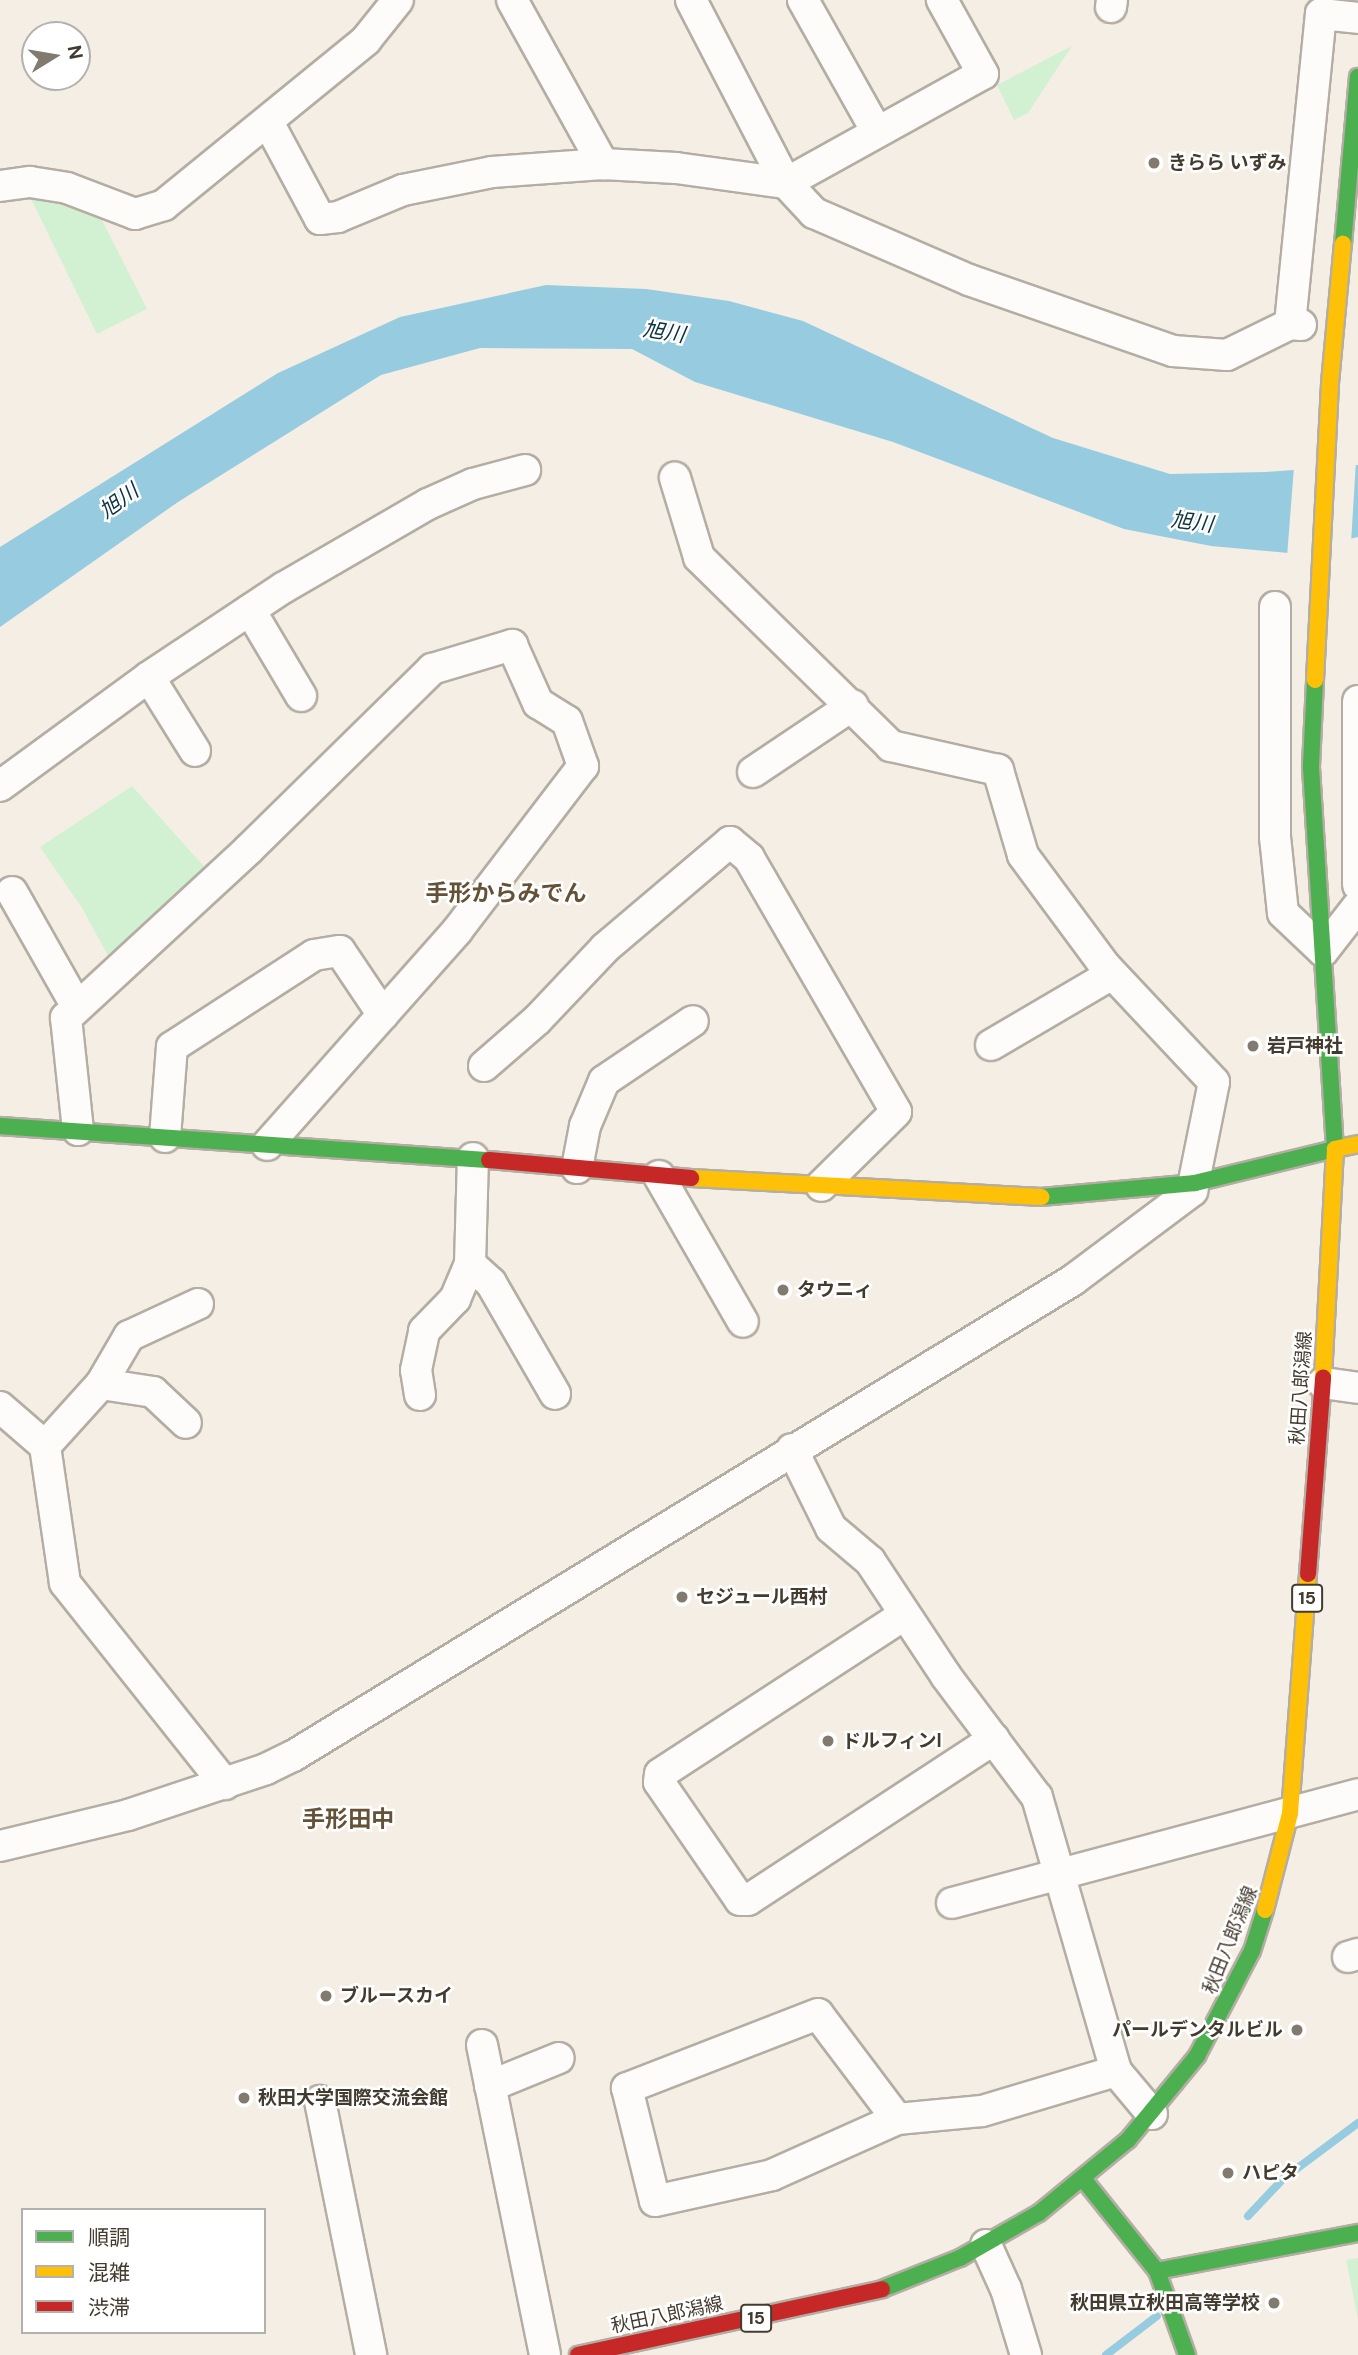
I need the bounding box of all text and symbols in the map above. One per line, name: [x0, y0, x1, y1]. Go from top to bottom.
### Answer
north arrow: [21, 21, 91, 91]
text: N: [62, 43, 89, 61]
place label: きらら いずみ: [1168, 152, 1286, 174]
marker: きらら いずみ: [1146, 155, 1162, 171]
water label: 旭川: [641, 316, 687, 348]
water label: 旭川: [95, 478, 143, 524]
water label: 旭川: [1170, 507, 1214, 537]
district label: 手形からみでん: [426, 879, 586, 907]
place label: 岩戸神社: [1267, 1035, 1343, 1057]
marker: 岩戸神社: [1245, 1038, 1261, 1054]
place label: タウニィ: [797, 1279, 873, 1301]
marker: タウニィ: [775, 1282, 791, 1298]
street label: 秋田八郎潟線: [1286, 1330, 1316, 1446]
road number: 15: [1290, 1583, 1324, 1612]
place label: セジュール西村: [696, 1586, 829, 1608]
marker: セジュール西村: [674, 1589, 690, 1605]
place label: ドルフィンI: [842, 1730, 942, 1752]
marker: ドルフィンI: [820, 1733, 836, 1749]
district label: 手形田中: [302, 1805, 394, 1833]
street label: 秋田八郎潟線: [1198, 1883, 1262, 1997]
place label: ブルースカイ: [340, 1985, 454, 2007]
marker: ブルースカイ: [318, 1988, 334, 2004]
place label: パールデンタルビル: [1112, 2019, 1283, 2041]
marker: パールデンタルビル: [1289, 2022, 1305, 2038]
place label: 秋田大学国際交流会館: [258, 2087, 448, 2109]
marker: 秋田大学国際交流会館: [236, 2090, 252, 2106]
place label: ハピタ: [1242, 2162, 1299, 2184]
marker: ハピタ: [1220, 2165, 1236, 2181]
legend: [21, 2208, 266, 2334]
text: 順調: [88, 2224, 130, 2252]
text: 混雑: [88, 2259, 130, 2287]
street label: 秋田八郎潟線: [609, 2292, 725, 2338]
place label: 秋田県立秋田高等学校: [1070, 2292, 1260, 2314]
text: 渋滞: [88, 2294, 130, 2322]
marker: 秋田県立秋田高等学校: [1266, 2295, 1282, 2311]
road number: 15: [738, 2304, 774, 2332]

